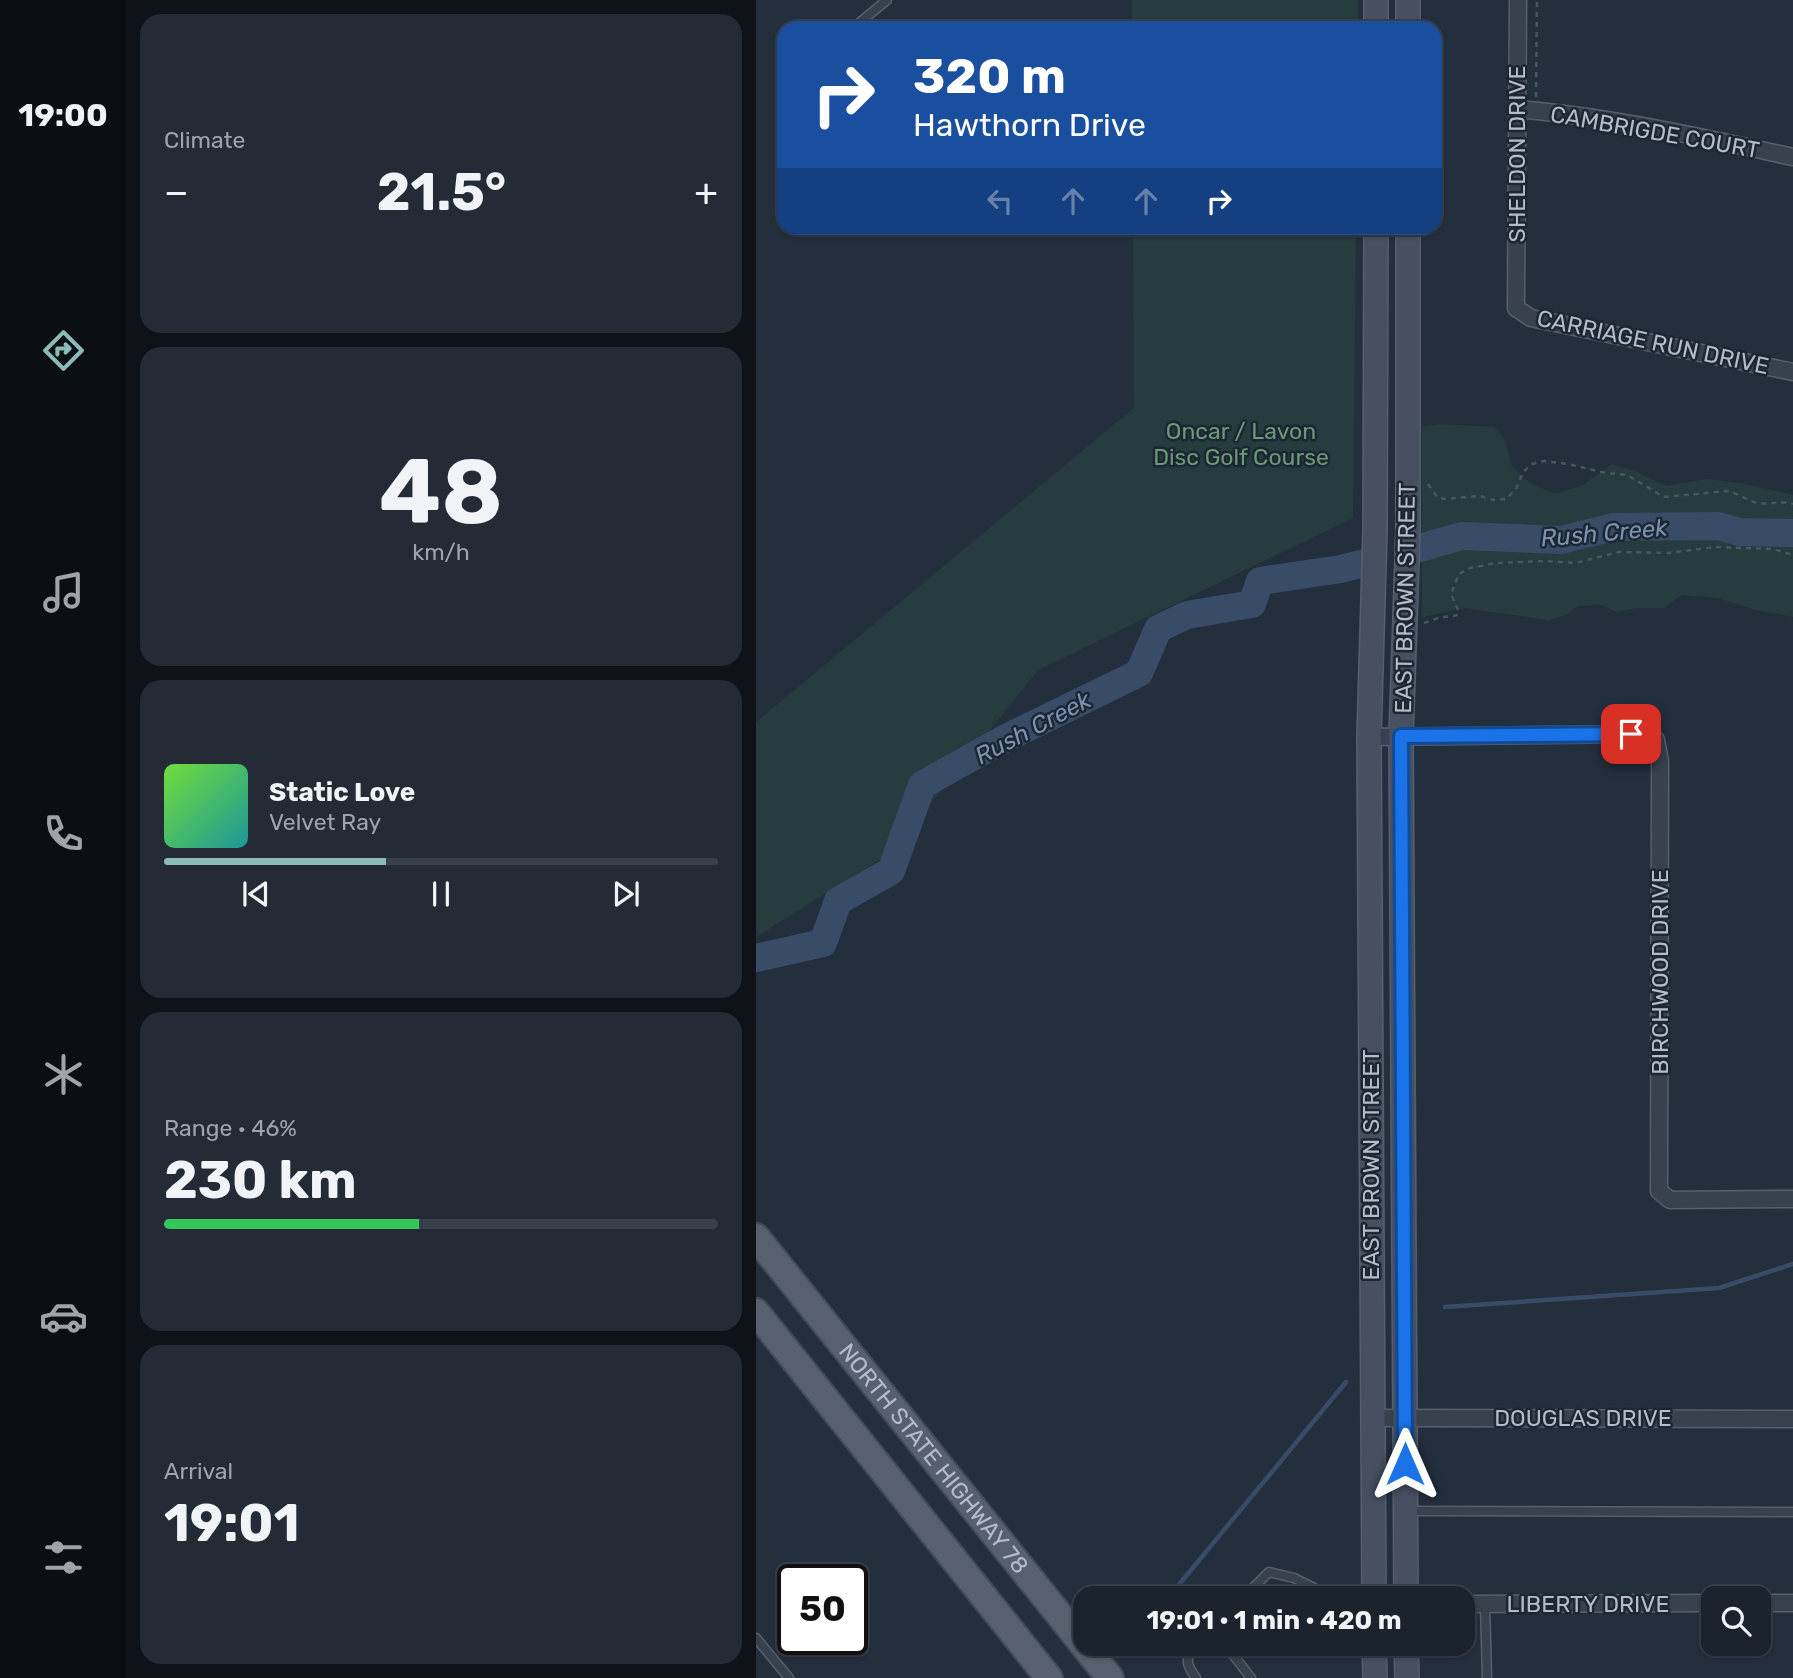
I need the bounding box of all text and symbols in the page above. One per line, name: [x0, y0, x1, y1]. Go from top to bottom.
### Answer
text: 320 m: [913, 47, 1066, 105]
icon: right: [798, 49, 889, 140]
street label: SHELDON DRIVE: [1503, 66, 1531, 242]
text: 19:00: [18, 96, 108, 134]
street label: CAMBRIGDE COURT: [1548, 100, 1762, 164]
text: Hawthorn Drive: [913, 106, 1146, 144]
text: Climate: [164, 126, 245, 154]
text: 21.5°: [377, 161, 506, 223]
text: −: [164, 169, 189, 215]
text: +: [694, 169, 718, 215]
icon: left: [981, 182, 1019, 220]
icon: ahead: [1054, 182, 1092, 220]
icon: ahead: [1127, 182, 1165, 220]
icon: right: [1200, 182, 1238, 220]
street label: CARRIAGE RUN DRIVE: [1535, 304, 1771, 380]
icon: directions: [39, 326, 88, 375]
park label: Oncar / Lavon Disc Golf Course: [1153, 417, 1329, 471]
text: 48: [379, 438, 503, 546]
street label: EAST BROWN STREET: [1389, 482, 1421, 714]
water label: Rush Creek: [1539, 513, 1669, 552]
text: km/h: [412, 538, 470, 566]
icon: music: [39, 568, 88, 617]
water label: Rush Creek: [970, 686, 1096, 770]
pin: [1601, 704, 1661, 764]
icon: arrive: [1612, 715, 1650, 753]
text: Static Love: [269, 777, 415, 808]
text: Velvet Ray: [269, 808, 381, 836]
icon: phone: [39, 809, 88, 858]
street label: BIRCHWOOD DRIVE: [1646, 869, 1674, 1075]
icon: previous: [237, 875, 275, 913]
icon: pause: [422, 875, 460, 913]
icon: next: [607, 875, 645, 913]
street label: EAST BROWN STREET: [1357, 1049, 1385, 1281]
icon: climate: [39, 1050, 88, 1099]
text: Range · 46%: [164, 1114, 297, 1142]
text: 230 km: [164, 1149, 357, 1211]
icon: car: [39, 1292, 88, 1341]
street label: NORTH STATE HIGHWAY 78: [833, 1338, 1035, 1579]
street label: DOUGLAS DRIVE: [1494, 1404, 1672, 1432]
position arrow: [1368, 1427, 1442, 1501]
text: Arrival: [164, 1457, 233, 1485]
text: 19:01: [164, 1492, 300, 1554]
icon: filters: [39, 1533, 88, 1582]
speed limit sign: 50: [777, 1564, 868, 1655]
map controls: [1701, 1586, 1771, 1656]
button: search: [1701, 1586, 1771, 1656]
street label: LIBERTY DRIVE: [1507, 1590, 1669, 1618]
text: 19:01 · 1 min · 420 m: [1146, 1605, 1402, 1636]

